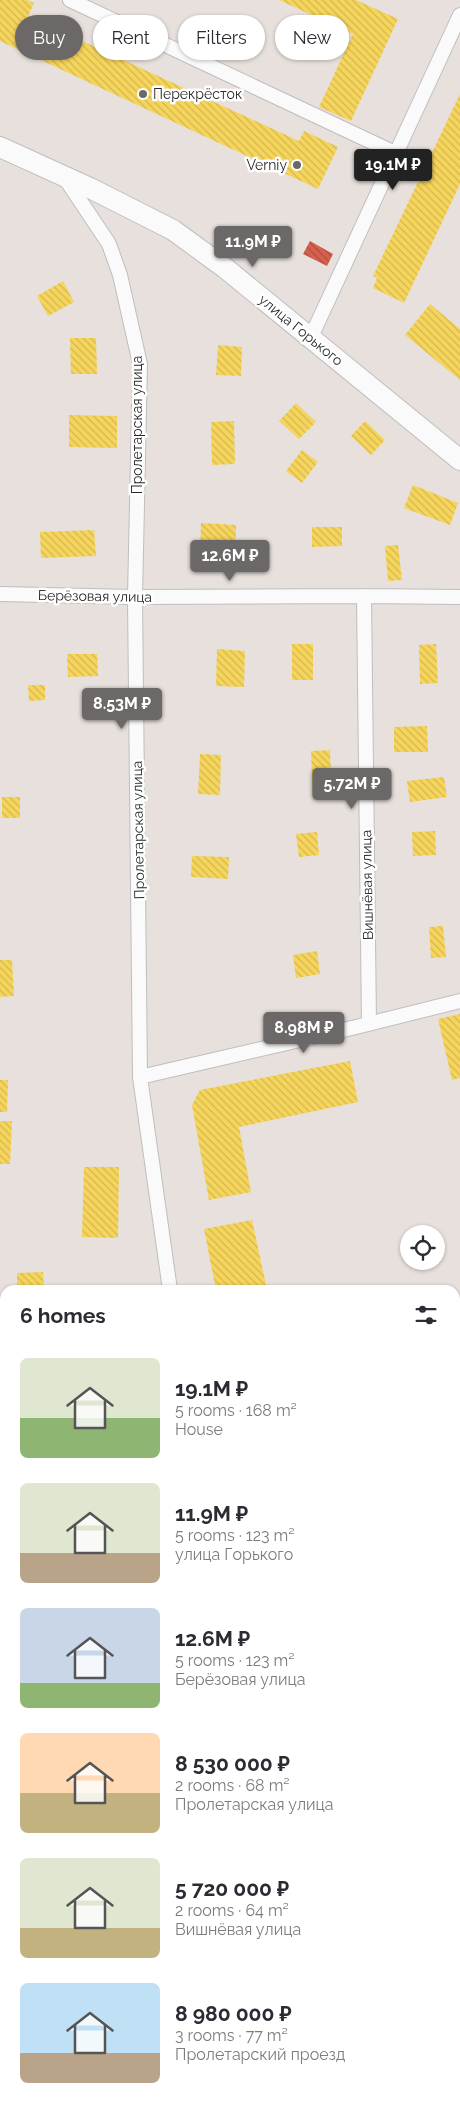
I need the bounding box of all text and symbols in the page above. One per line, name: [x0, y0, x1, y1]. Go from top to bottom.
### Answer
chip: Buy: [15, 15, 83, 60]
chip: Rent: [93, 15, 168, 60]
chip: Filters: [178, 15, 265, 60]
chip: New: [275, 15, 349, 60]
place label: Перекрёсток: [153, 86, 242, 102]
marker: Перекрёсток: [137, 88, 149, 100]
pin: 19.1M ₽: [347, 148, 439, 191]
text: 19.1M ₽: [365, 155, 421, 174]
place label: Verniy: [246, 157, 287, 173]
marker: Verniy: [291, 159, 303, 171]
pin: 11.9M ₽: [207, 226, 299, 268]
text: 11.9M ₽: [225, 232, 281, 251]
street label: улица Горького: [256, 291, 346, 369]
street label: Пролетарская улица: [129, 356, 145, 494]
pin: 12.6M ₽: [184, 540, 276, 582]
text: 12.6M ₽: [201, 546, 259, 565]
street label: Берёзовая улица: [38, 587, 152, 605]
pin: 8.53M ₽: [76, 688, 168, 730]
text: 8.53M ₽: [93, 694, 151, 713]
street label: Пролетарская улица: [129, 761, 147, 899]
pin: 5.72M ₽: [306, 768, 398, 810]
text: 5.72M ₽: [323, 774, 381, 793]
street label: Вишнёвая улица: [358, 830, 376, 940]
pin: 8.98M ₽: [258, 1012, 350, 1054]
text: 8.98M ₽: [274, 1018, 334, 1037]
map controls: [400, 1225, 445, 1270]
button: locate: [400, 1225, 445, 1270]
icon: filters: [412, 1301, 440, 1329]
text: 6 homes: [20, 1303, 106, 1328]
text: 19.1M ₽: [175, 1376, 248, 1401]
icon: home: [60, 1378, 120, 1438]
text: 5 rooms · 168 m²: [175, 1401, 297, 1420]
text: House: [175, 1420, 223, 1439]
text: 11.9M ₽: [175, 1501, 248, 1526]
icon: home: [60, 1503, 120, 1563]
text: 5 rooms · 123 m²: [175, 1526, 295, 1545]
text: улица Горького: [175, 1545, 293, 1564]
text: 12.6M ₽: [175, 1626, 250, 1651]
icon: home: [60, 1628, 120, 1688]
text: 5 rooms · 123 m²: [175, 1651, 295, 1670]
text: Берёзовая улица: [175, 1670, 305, 1689]
text: 8 530 000 ₽: [175, 1751, 290, 1776]
icon: home: [60, 1753, 120, 1813]
text: 2 rooms · 68 m²: [175, 1776, 290, 1795]
text: Пролетарская улица: [175, 1795, 333, 1814]
text: 5 720 000 ₽: [175, 1876, 289, 1901]
icon: home: [60, 1878, 120, 1938]
text: 2 rooms · 64 m²: [175, 1901, 289, 1920]
text: Вишнёвая улица: [175, 1920, 301, 1939]
text: 8 980 000 ₽: [175, 2001, 292, 2026]
icon: home: [60, 2003, 120, 2063]
text: 3 rooms · 77 m²: [175, 2026, 288, 2045]
text: Пролетарский проезд: [175, 2045, 345, 2064]

